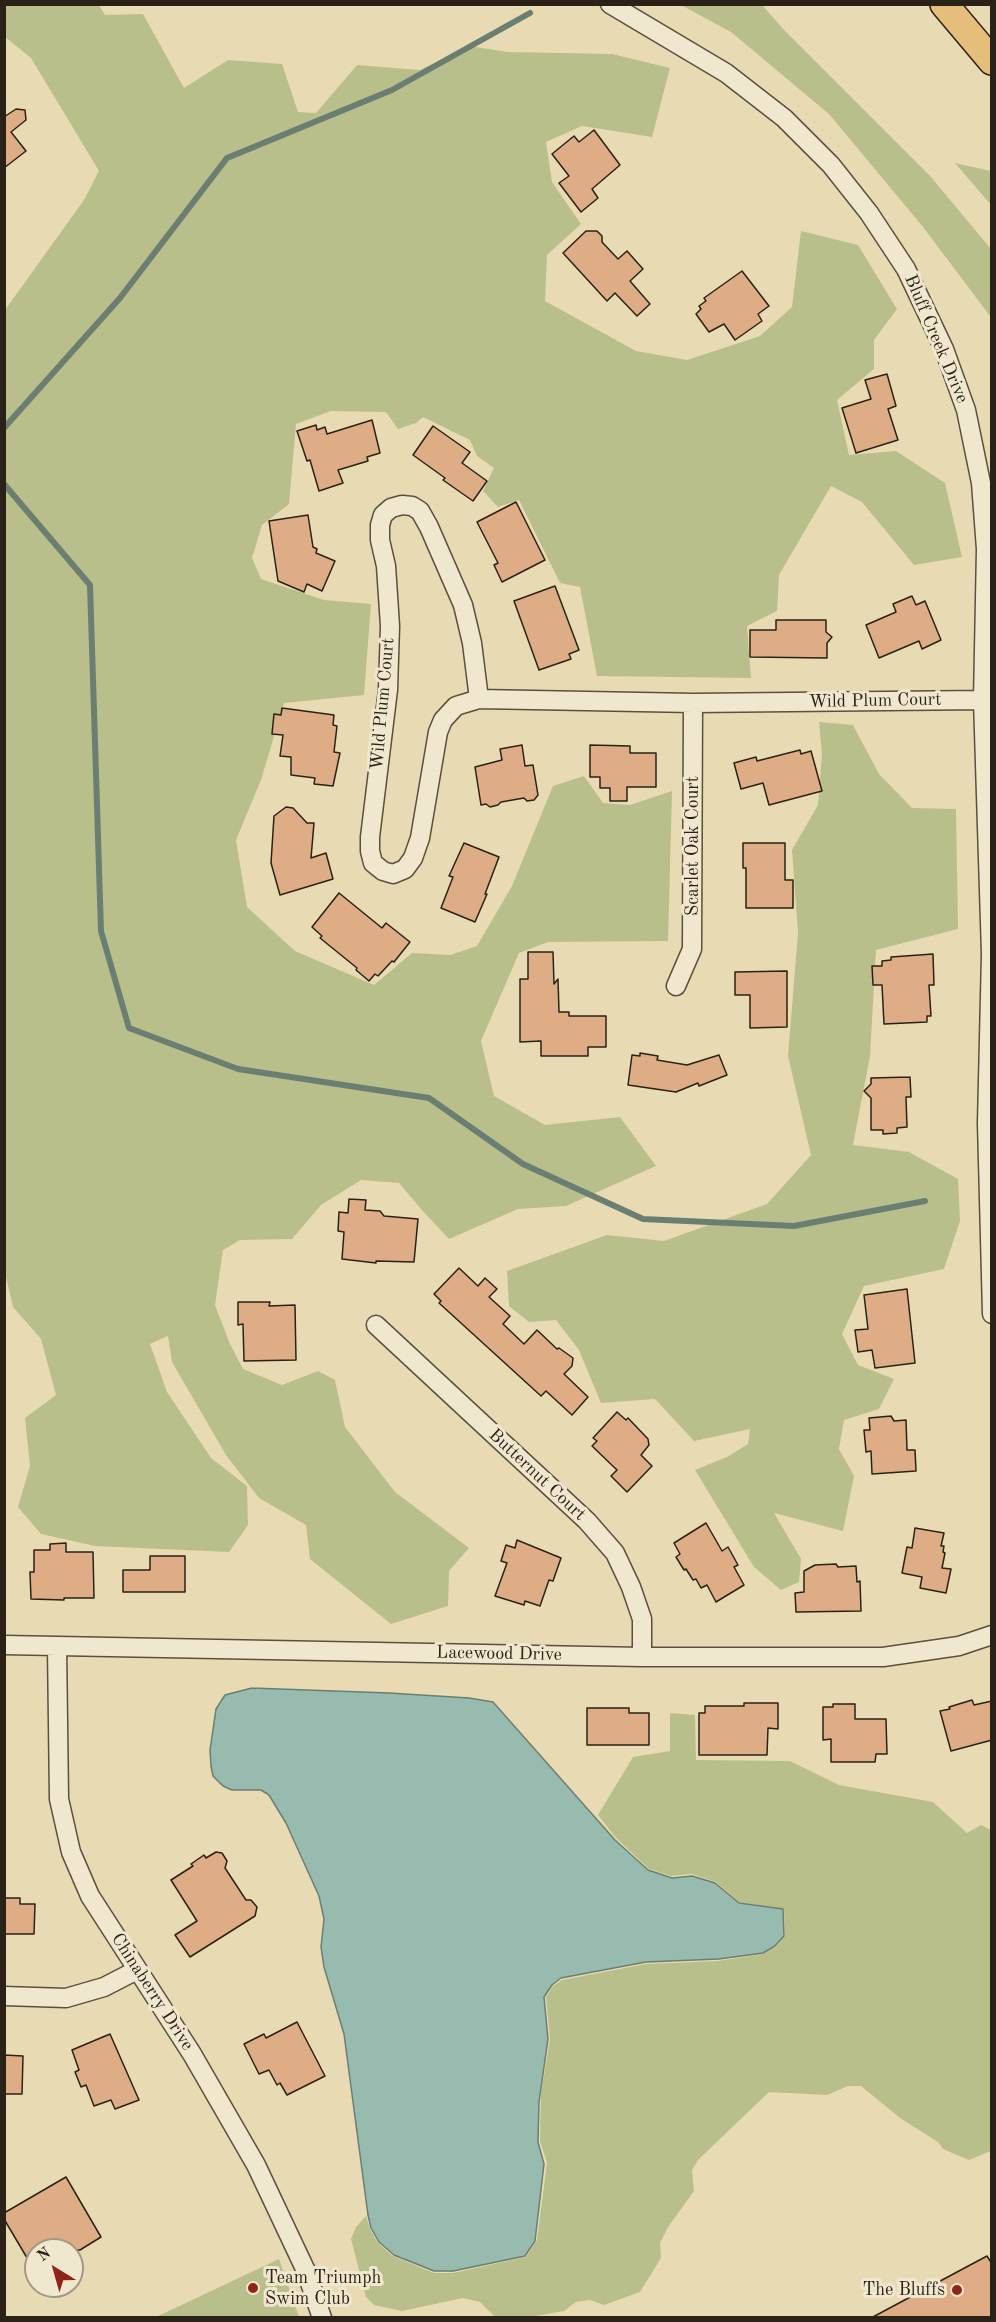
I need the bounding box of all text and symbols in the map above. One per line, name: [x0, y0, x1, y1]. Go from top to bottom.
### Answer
street label: Bluff Creek Drive: [899, 272, 973, 406]
street label: Wild Plum Court: [366, 637, 400, 771]
street label: Wild Plum Court: [808, 689, 942, 713]
street label: Scarlet Oak Court: [682, 776, 704, 916]
street label: Butternut Court: [484, 1424, 590, 1526]
street label: Lacewood Drive: [436, 1642, 562, 1666]
street label: Chinaberry Drive: [106, 1929, 198, 2055]
north arrow: [24, 2238, 84, 2298]
text: N: [35, 2245, 54, 2265]
place label: Team Triumph Swim Club: [265, 2267, 381, 2310]
place label: The Bluffs: [862, 2279, 945, 2301]
marker: Team Triumph Swim Club: [246, 2281, 260, 2295]
marker: The Bluffs: [950, 2283, 964, 2297]

